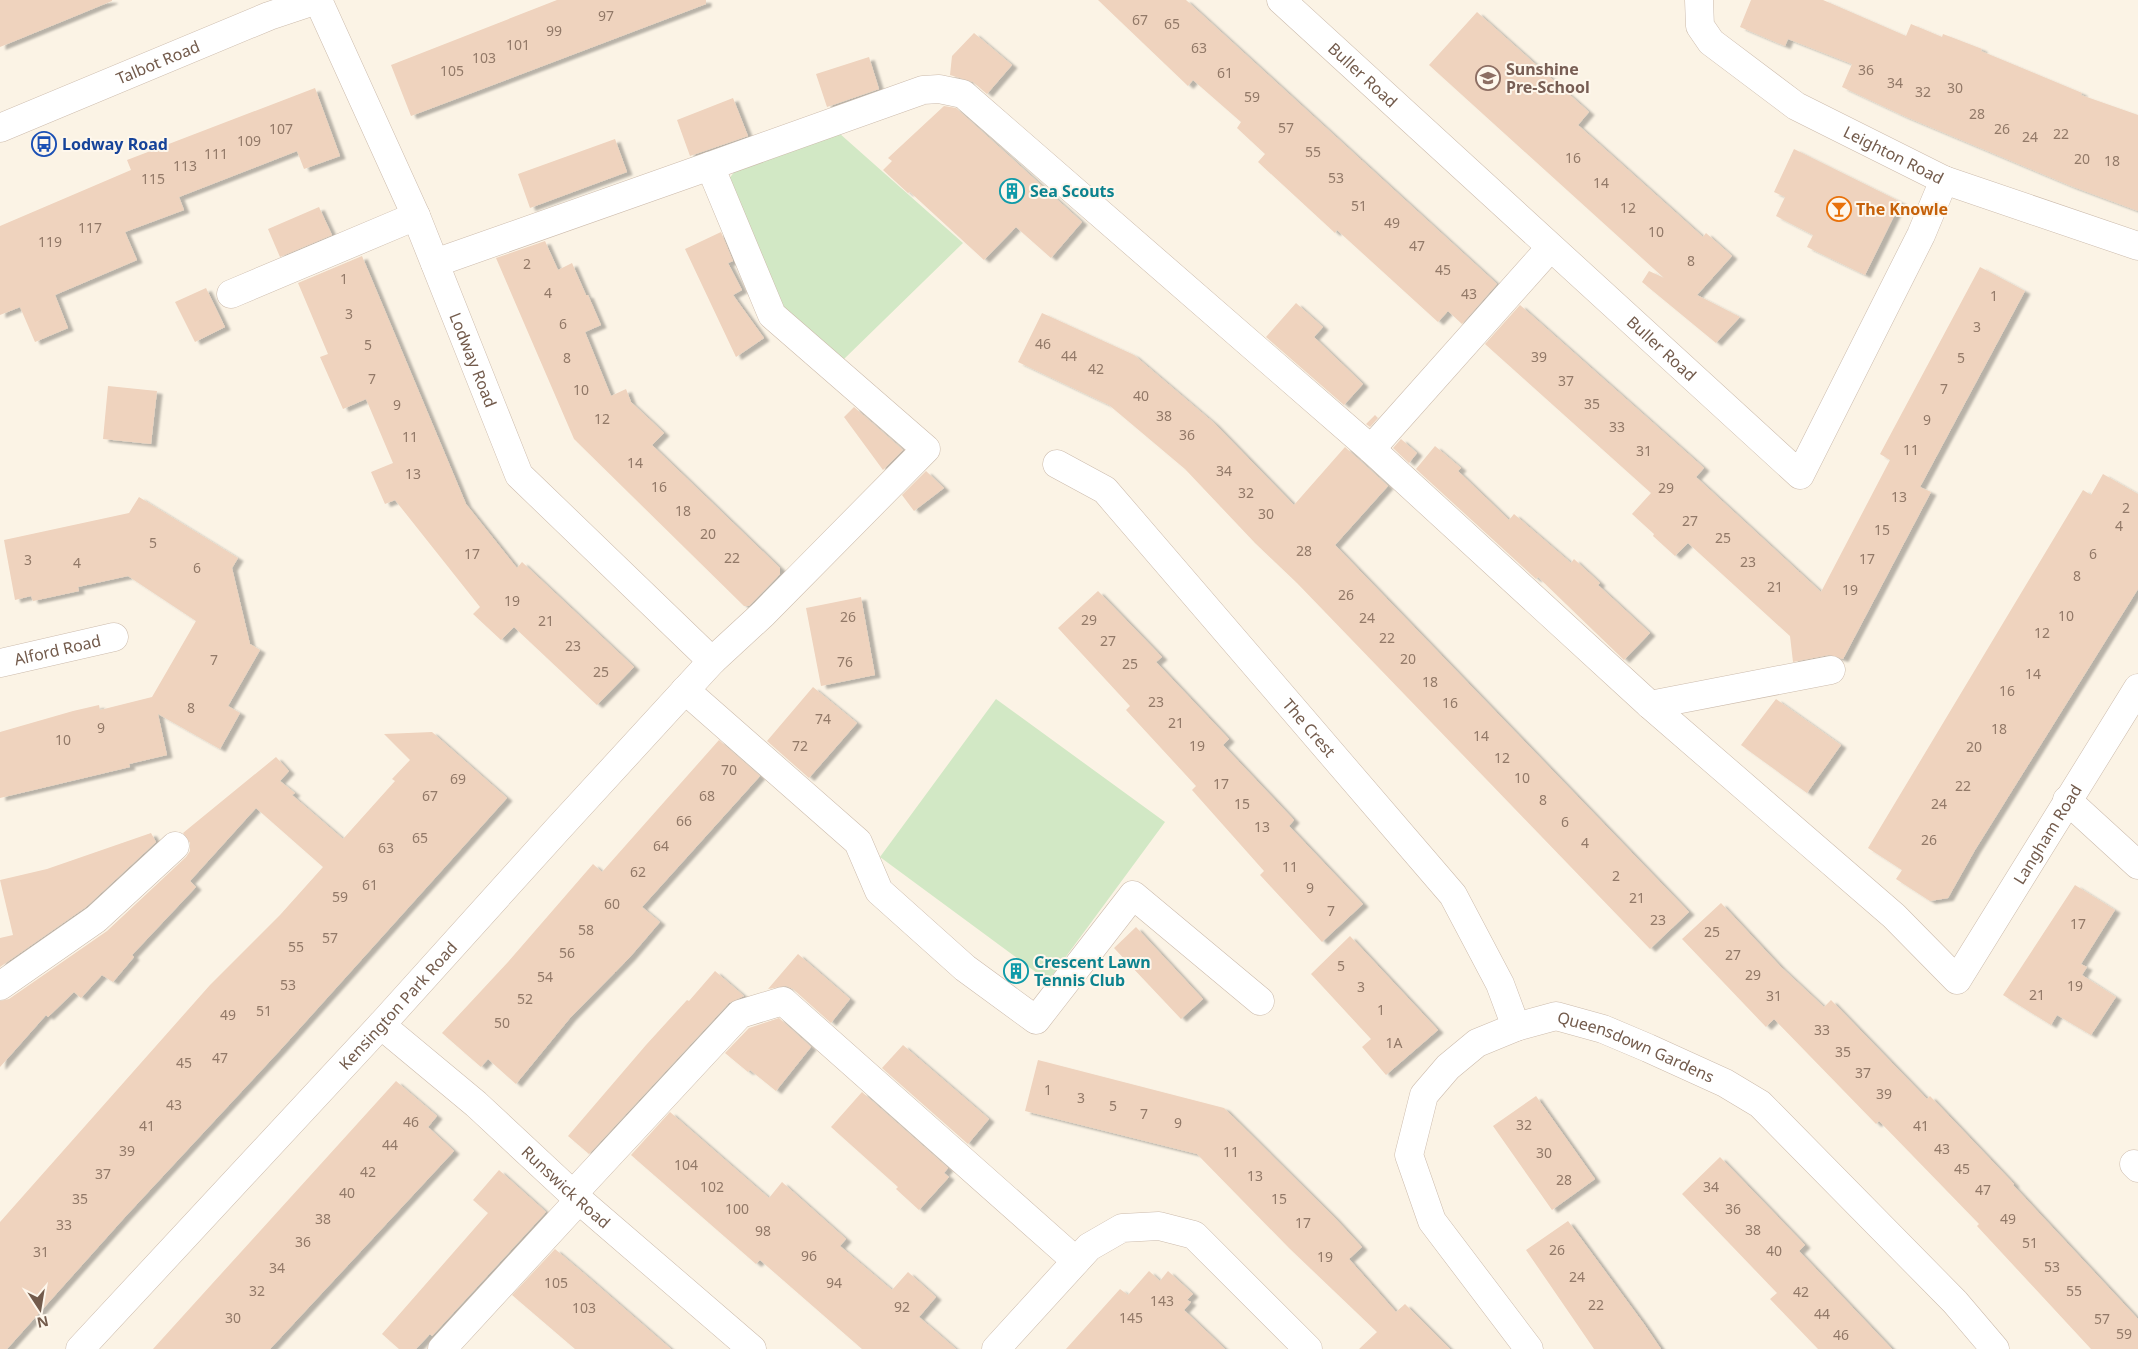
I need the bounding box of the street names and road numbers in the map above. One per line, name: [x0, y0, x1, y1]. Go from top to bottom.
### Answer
street label: Talbot Road: [113, 35, 203, 89]
street label: Buller Road: [1323, 38, 1402, 112]
street label: Leighton Road: [1840, 121, 1947, 189]
street label: Lodway Road: [444, 309, 502, 411]
street label: Buller Road: [1622, 311, 1701, 386]
street label: Alford Road: [12, 629, 103, 670]
street label: The Crest: [1278, 694, 1341, 762]
street label: Langham Road: [2008, 780, 2087, 888]
street label: Kensington Park Road: [334, 937, 462, 1075]
street label: Queensdown Gardens: [1555, 1006, 1718, 1088]
street label: Runswick Road: [517, 1141, 615, 1233]

